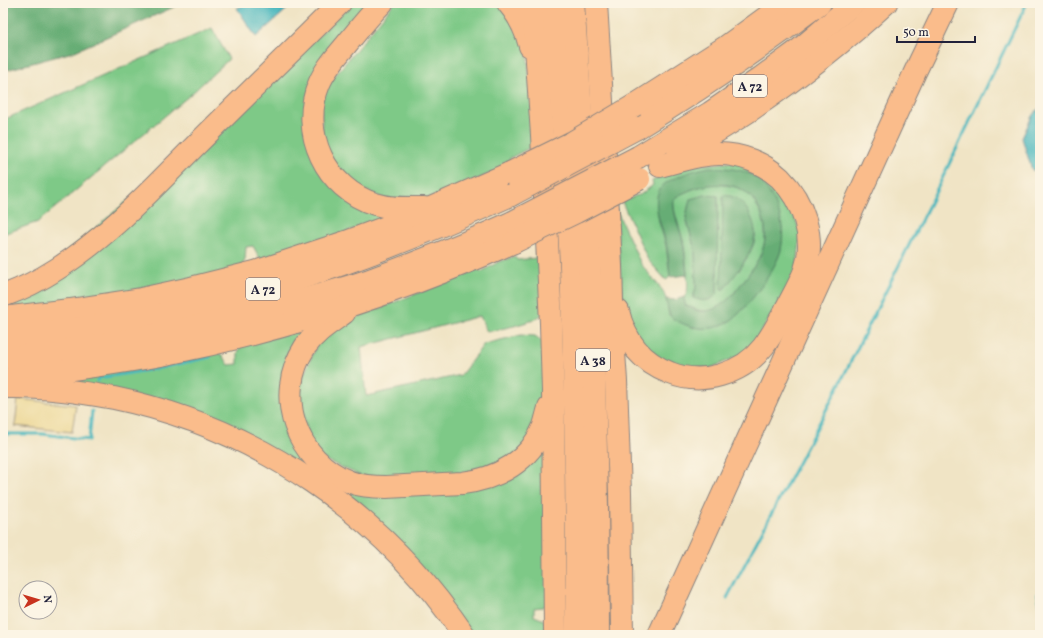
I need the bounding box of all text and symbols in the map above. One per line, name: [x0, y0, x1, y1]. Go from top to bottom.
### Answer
scale bar: [897, 18, 975, 44]
text: 50 m: [903, 25, 929, 41]
road number: A 72: [733, 75, 767, 97]
road number: A 72: [246, 278, 280, 300]
road number: A 38: [576, 349, 610, 371]
north arrow: [18, 580, 58, 620]
text: N: [39, 595, 54, 604]

